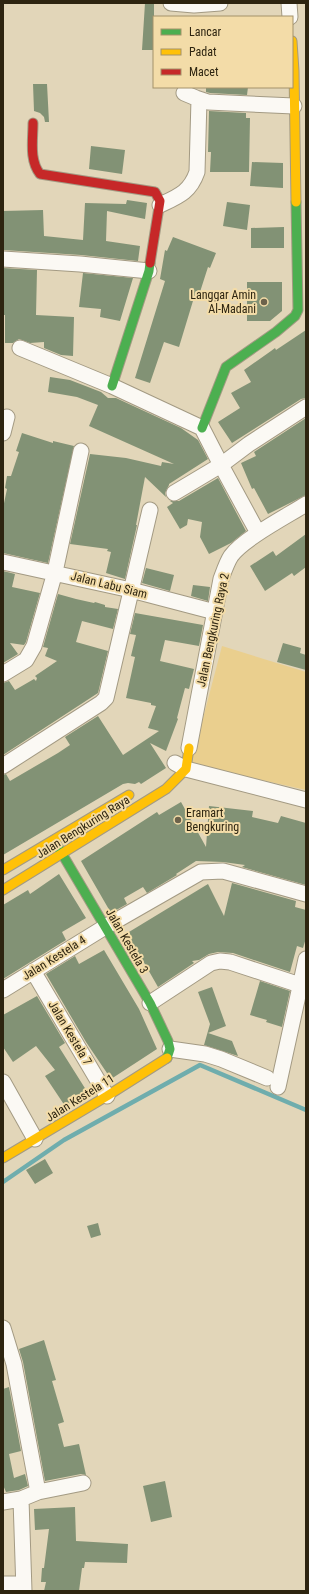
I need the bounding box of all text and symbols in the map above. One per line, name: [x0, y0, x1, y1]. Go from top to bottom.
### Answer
legend: [153, 16, 293, 88]
text: Lancar: [189, 25, 222, 39]
text: Padat: [189, 45, 217, 59]
text: Macet: [189, 65, 219, 79]
place label: Langgar Amin Al-Madani: [190, 288, 256, 316]
marker: Langgar Amin Al-Madani: [259, 297, 269, 307]
street label: Jalan Labu Siam: [69, 569, 149, 601]
street label: Jalan Bengkuring Raya 2: [194, 572, 232, 688]
street label: Jalan Bengkuring Raya: [34, 792, 132, 861]
place label: Eramart Bengkuring: [186, 806, 239, 834]
marker: Eramart Bengkuring: [173, 815, 183, 825]
street label: Jalan Kestela 3: [103, 906, 151, 976]
street label: Jalan Kestela 4: [20, 933, 88, 983]
street label: Jalan Kestela 7: [45, 998, 95, 1068]
street label: Jalan Kestela 11: [43, 1071, 117, 1125]

